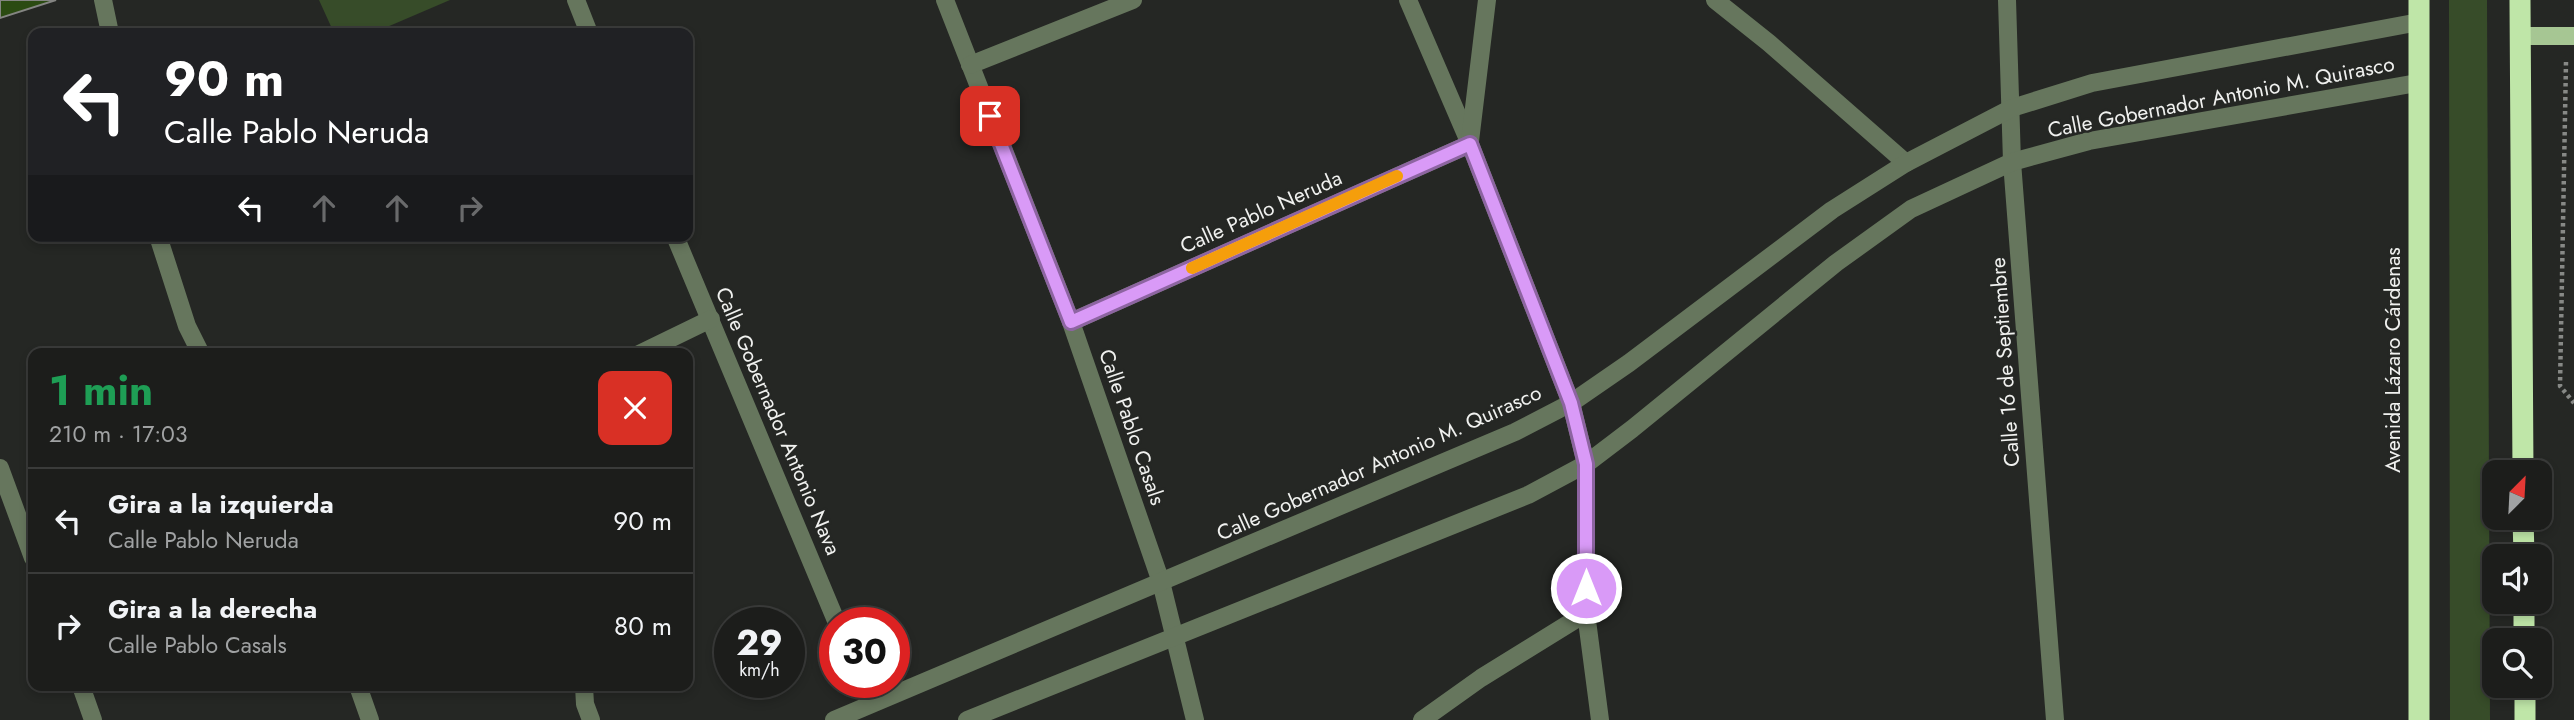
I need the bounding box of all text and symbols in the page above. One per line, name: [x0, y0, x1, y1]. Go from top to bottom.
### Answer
text: 90 m: [164, 44, 284, 114]
street label: Calle Gobernador Antonio M. Quirasco: [2045, 49, 2397, 145]
icon: left: [49, 56, 140, 147]
pin: [960, 86, 1020, 146]
icon: arrive: [971, 97, 1009, 135]
text: Calle Pablo Neruda: [164, 109, 429, 155]
street label: Calle Pablo Neruda: [1175, 163, 1347, 261]
icon: left: [232, 189, 270, 227]
icon: ahead: [305, 189, 343, 227]
icon: ahead: [378, 189, 416, 227]
icon: right: [451, 189, 489, 227]
street label: Avenida Lázaro Cárdenas: [2378, 247, 2408, 473]
street label: Calle 16 de Septiembre: [1983, 256, 2027, 468]
street label: Calle Gobernador Antonio Nava: [708, 282, 848, 560]
street label: Calle Pablo Casals: [1091, 345, 1173, 509]
text: 1 min: [49, 360, 153, 421]
button: close: [598, 371, 672, 445]
street label: Calle Gobernador Antonio M. Quirasco: [1212, 378, 1546, 548]
text: 210 m · 17:03: [49, 417, 187, 451]
north arrow: [2482, 460, 2552, 530]
map controls: [2482, 460, 2552, 698]
text: Gira a la izquierda: [108, 485, 334, 523]
icon: left: [49, 502, 87, 540]
text: 90 m: [613, 502, 672, 540]
text: Calle Pablo Neruda: [108, 523, 299, 557]
button: sound: [2482, 544, 2552, 614]
position arrow: [1549, 551, 1623, 625]
text: Gira a la derecha: [108, 590, 317, 628]
icon: right: [49, 607, 87, 645]
text: 80 m: [614, 607, 672, 645]
speed limit sign: 30: [819, 607, 910, 698]
text: 29: [736, 618, 783, 668]
text: Calle Pablo Casals: [108, 628, 287, 662]
button: search: [2482, 628, 2552, 698]
text: km/h: [739, 657, 780, 683]

